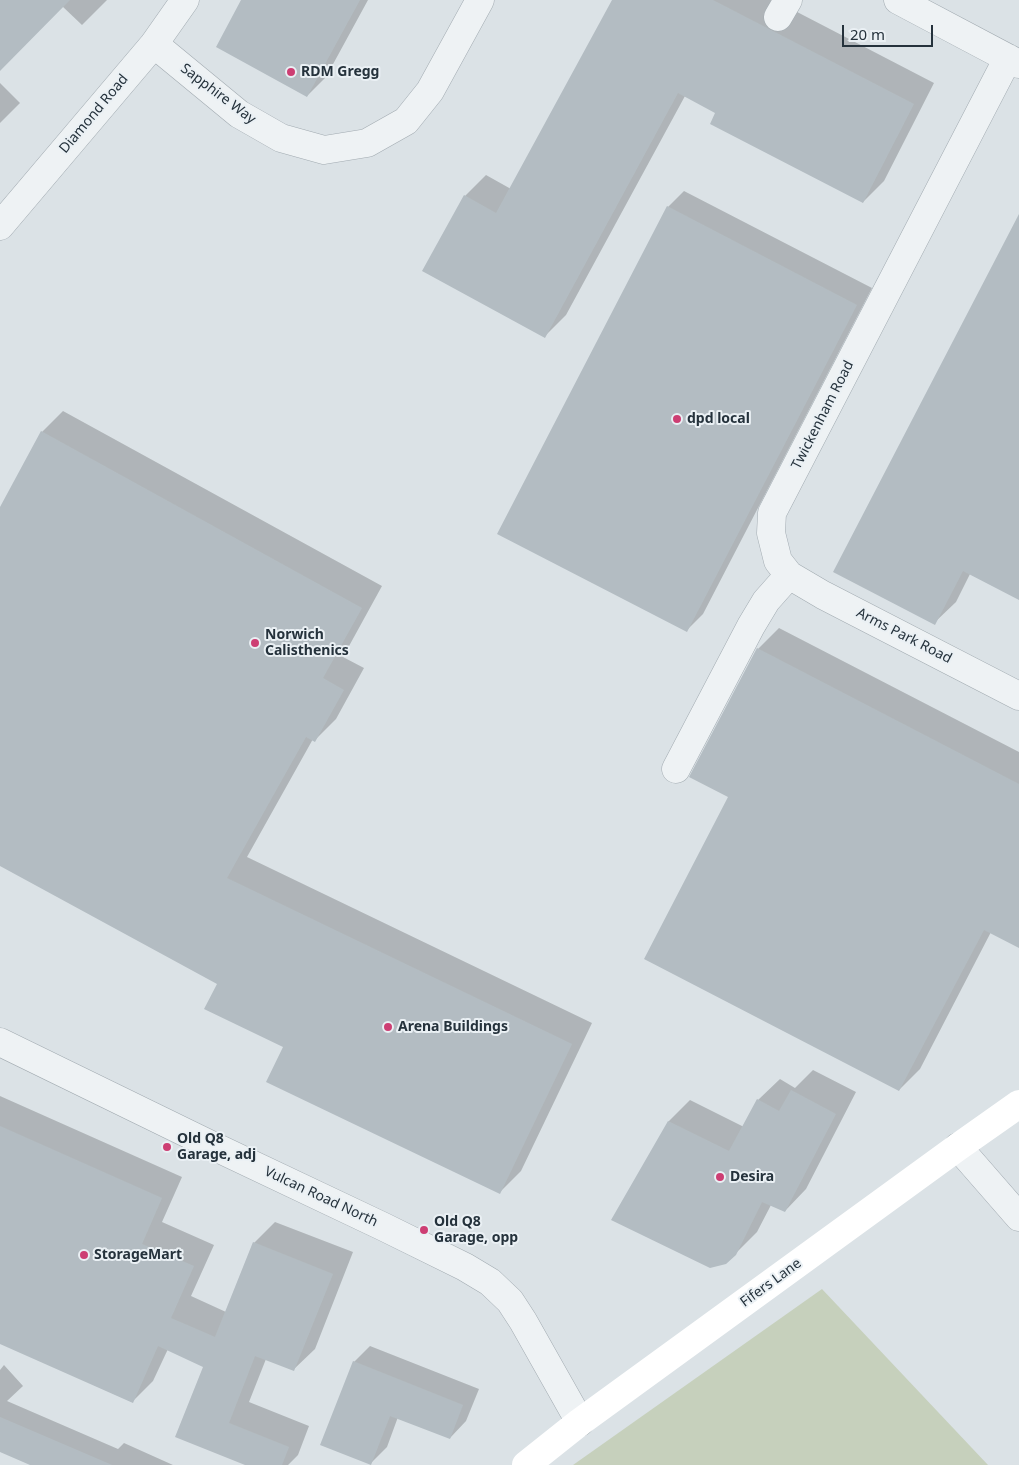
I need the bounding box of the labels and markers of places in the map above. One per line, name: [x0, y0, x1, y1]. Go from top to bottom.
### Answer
place label: RDM Gregg: [301, 64, 379, 80]
marker: RDM Gregg: [285, 66, 297, 78]
place label: dpd local: [687, 411, 750, 427]
marker: dpd local: [671, 413, 683, 425]
place label: Norwich Calisthenics: [265, 627, 349, 660]
marker: Norwich Calisthenics: [249, 637, 261, 649]
place label: Arena Buildings: [398, 1019, 508, 1035]
marker: Arena Buildings: [382, 1021, 394, 1033]
place label: Old Q8 Garage, adj: [177, 1131, 256, 1164]
marker: Old Q8 Garage, adj: [161, 1141, 173, 1153]
place label: Desira: [730, 1169, 774, 1185]
marker: Desira: [714, 1171, 726, 1183]
place label: Old Q8 Garage, opp: [434, 1214, 518, 1246]
marker: Old Q8 Garage, opp: [418, 1224, 430, 1236]
place label: StorageMart: [94, 1247, 182, 1263]
marker: StorageMart: [78, 1249, 90, 1261]

